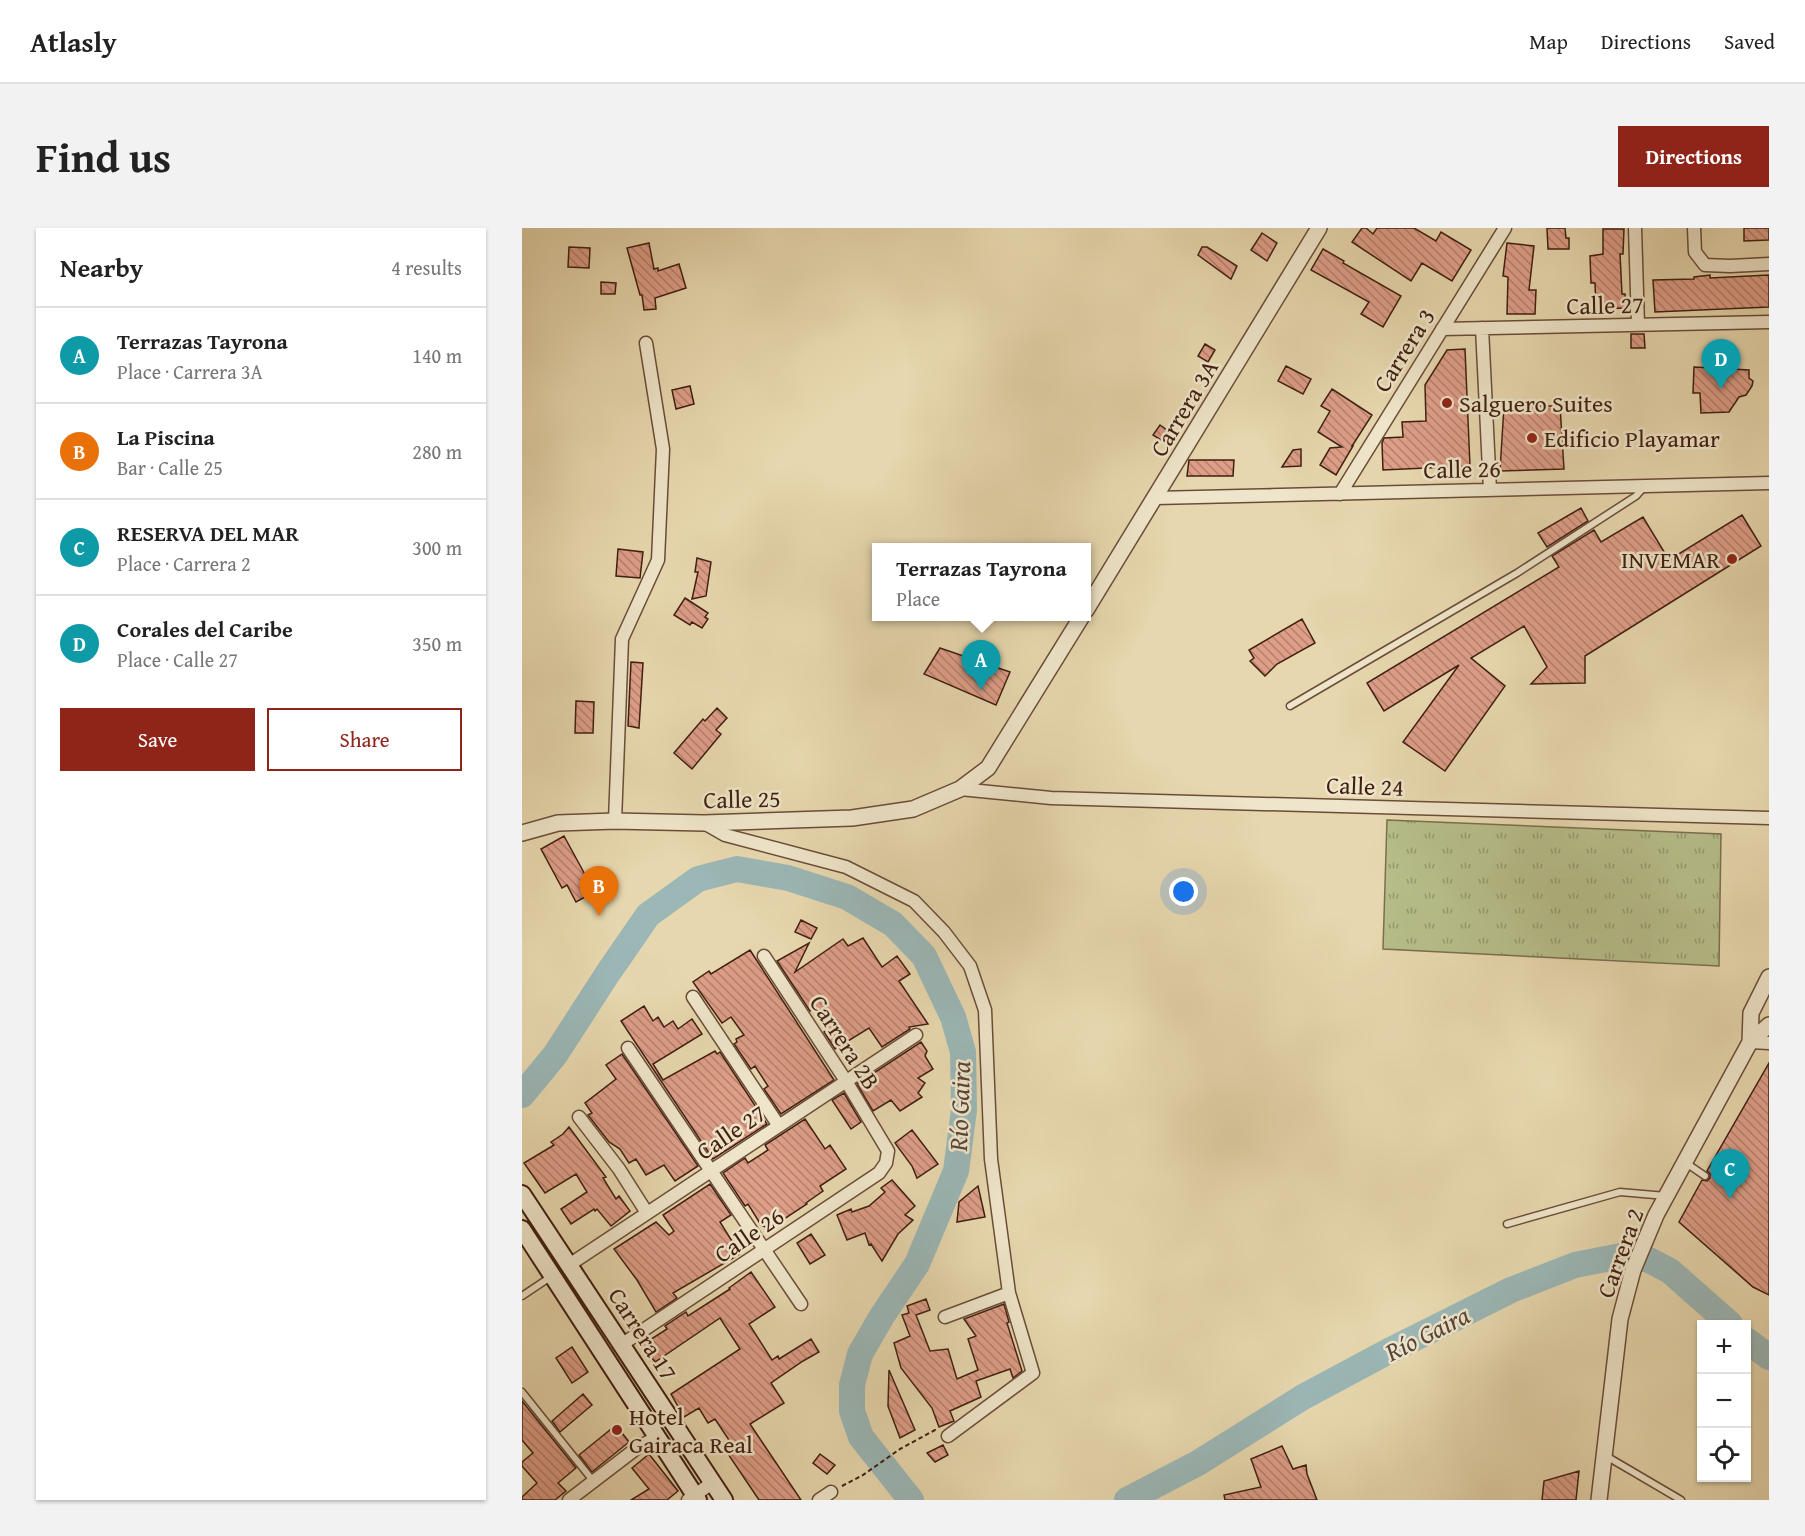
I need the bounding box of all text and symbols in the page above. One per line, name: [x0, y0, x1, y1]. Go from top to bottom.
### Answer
text: Atlasly: [30, 21, 117, 62]
text: Map: [1529, 26, 1568, 57]
text: Directions: [1601, 26, 1691, 57]
text: Saved: [1724, 26, 1775, 57]
text: Find us: [36, 126, 171, 187]
button: Directions: [1618, 126, 1769, 187]
text: Nearby: [60, 248, 143, 287]
text: 4 results: [391, 253, 462, 282]
street label: Calle 27: [1566, 287, 1644, 323]
street label: Carrera 3: [1365, 301, 1443, 399]
text: Terrazas Tayrona: [117, 325, 288, 357]
pin: D: [1702, 340, 1740, 389]
text: A: [73, 341, 86, 370]
text: 140 m: [412, 341, 462, 370]
street label: Carrera 3A: [1141, 353, 1227, 463]
text: Place · Carrera 3A: [117, 357, 263, 386]
place label: Salguero Suites: [1459, 386, 1613, 421]
marker: Salguero Suites: [1440, 396, 1454, 410]
text: La Piscina: [117, 421, 215, 453]
place label: Edificio Playamar: [1544, 421, 1720, 456]
marker: Edificio Playamar: [1525, 431, 1539, 445]
text: B: [73, 437, 86, 466]
text: 280 m: [412, 437, 462, 466]
street label: Calle 26: [1423, 451, 1501, 487]
text: Bar · Calle 25: [117, 453, 223, 482]
text: RESERVA DEL MAR: [117, 517, 299, 549]
text: C: [74, 533, 85, 562]
text: 300 m: [412, 533, 462, 562]
place label: INVEMAR: [1621, 542, 1720, 577]
popup: [872, 543, 1091, 621]
text: Place · Carrera 2: [117, 549, 251, 578]
text: Terrazas Tayrona: [896, 552, 1067, 584]
marker: INVEMAR: [1725, 552, 1739, 566]
text: Place: [896, 584, 940, 613]
text: Corales del Caribe: [117, 613, 293, 645]
text: D: [73, 629, 86, 658]
text: 350 m: [412, 629, 462, 658]
pin: A: [962, 640, 1000, 690]
text: Place · Calle 27: [117, 645, 238, 674]
button: Save: [60, 708, 255, 771]
button: Share: [267, 708, 462, 771]
street label: Calle 24: [1326, 767, 1404, 805]
street label: Calle 25: [703, 781, 781, 817]
pin: B: [580, 866, 619, 916]
your location: [1169, 877, 1198, 906]
street label: Carrera 2B: [801, 988, 889, 1096]
water label: Río Gaira: [938, 1060, 980, 1153]
street label: Calle 27: [689, 1096, 773, 1168]
pin: C: [1710, 1150, 1750, 1199]
street label: Calle 26: [707, 1199, 791, 1271]
street label: Carrera 2: [1588, 1203, 1652, 1303]
street label: Carrera 17: [600, 1281, 686, 1387]
water label: Río Gaira: [1377, 1295, 1476, 1371]
map controls: [1697, 1320, 1751, 1482]
button: +: [1697, 1320, 1751, 1374]
button: −: [1697, 1374, 1751, 1428]
place label: Hotel Gairaca Real: [629, 1399, 753, 1462]
marker: Hotel Gairaca Real: [610, 1423, 624, 1437]
button: locate: [1697, 1428, 1751, 1482]

